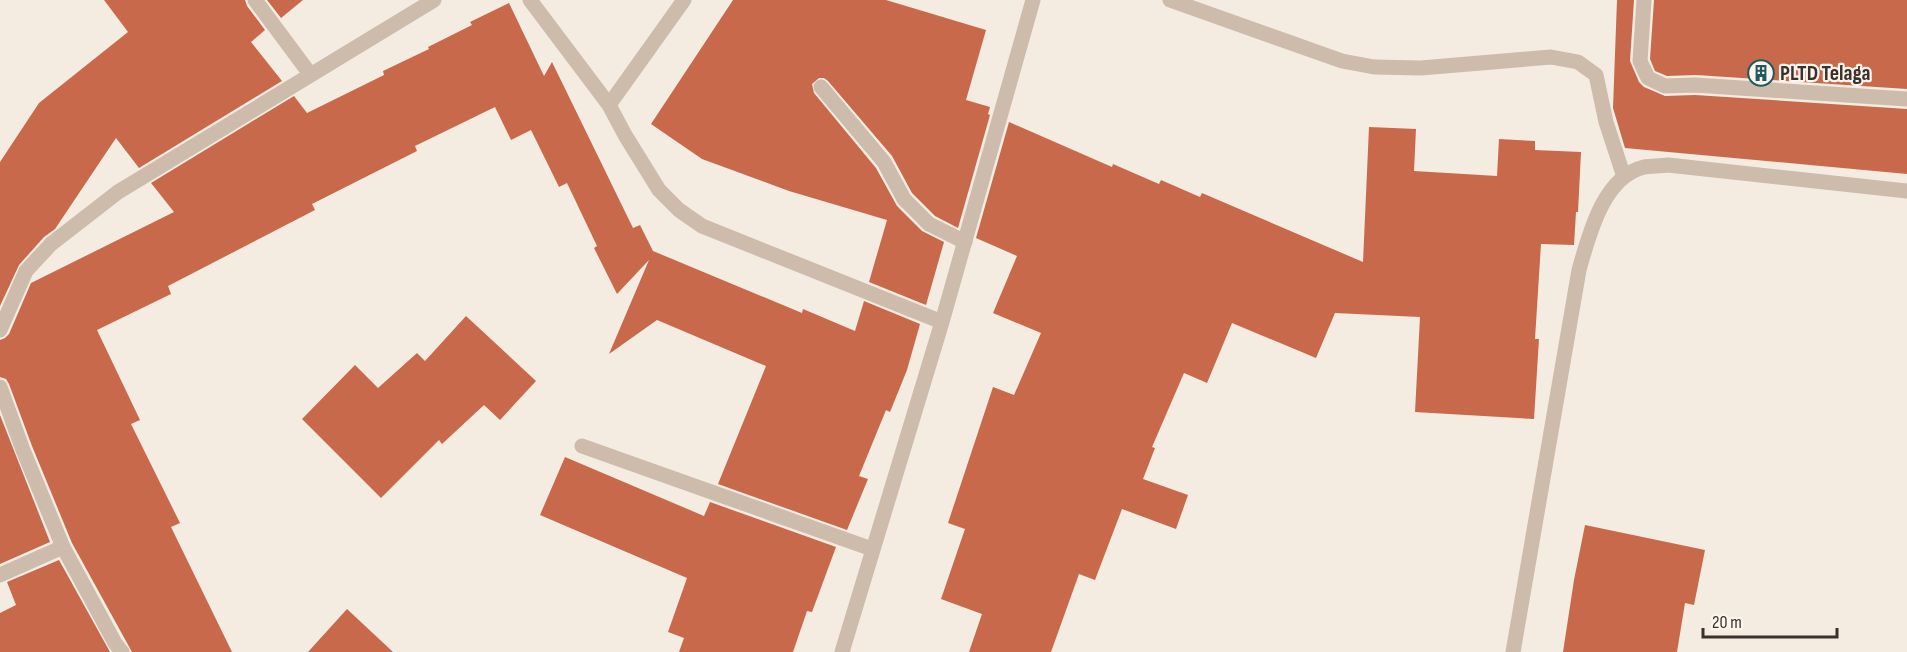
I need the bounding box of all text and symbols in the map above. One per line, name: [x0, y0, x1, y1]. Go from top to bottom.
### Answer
building icon: PLTD Telaga: [1746, 58, 1776, 88]
place label: PLTD Telaga: [1780, 60, 1871, 87]
scale bar: [1703, 601, 1836, 639]
text: 20 m: [1712, 612, 1742, 633]

